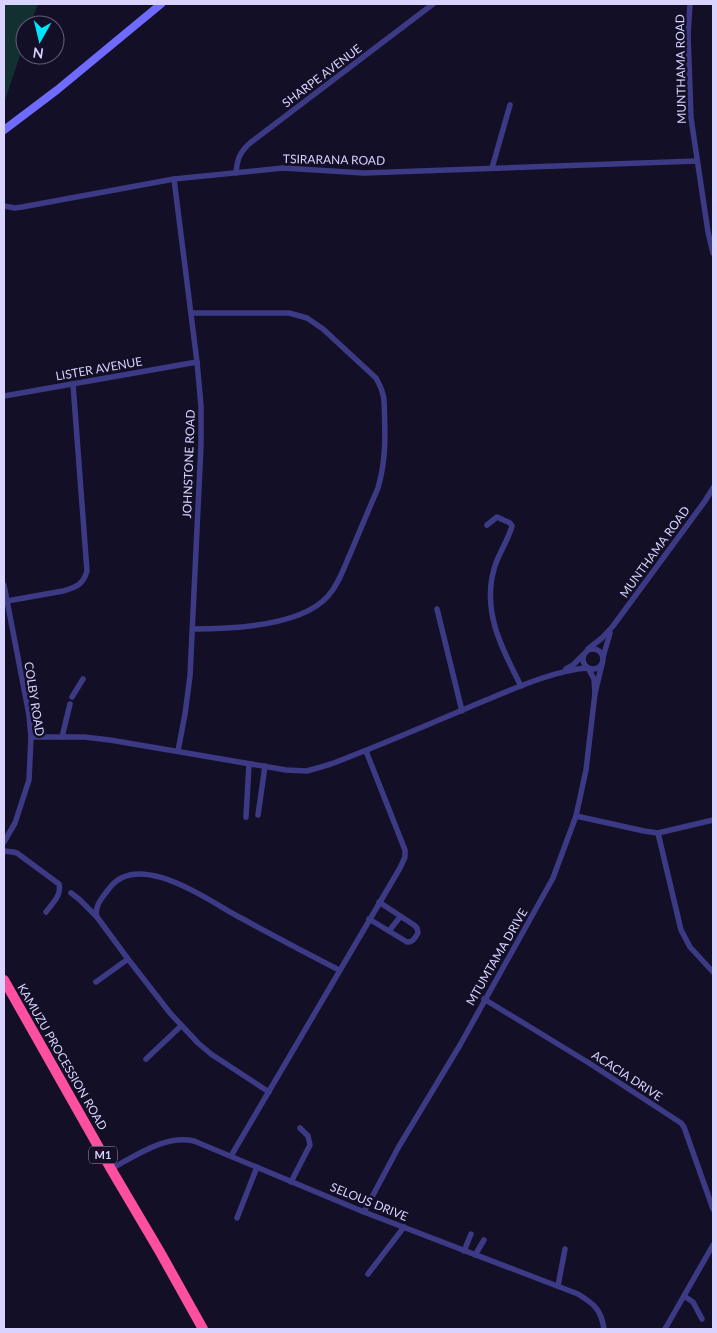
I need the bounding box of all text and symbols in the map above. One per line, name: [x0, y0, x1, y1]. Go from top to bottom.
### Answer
street label: MUNTHAMA ROAD: [672, 14, 689, 124]
north arrow: [15, 15, 65, 65]
street label: SHARPE AVENUE: [279, 41, 364, 110]
text: N: [32, 44, 45, 63]
street label: TSIRARANA ROAD: [283, 151, 385, 168]
street label: LISTER AVENUE: [54, 353, 143, 384]
street label: JOHNSTONE ROAD: [179, 409, 198, 519]
street label: MUNTHAMA ROAD: [616, 503, 693, 600]
street label: COLBY ROAD: [21, 661, 48, 737]
street label: MTUMTAMA DRIVE: [463, 905, 530, 1008]
street label: KAMUZU PROCESSION ROAD: [14, 981, 111, 1133]
street label: ACACIA DRIVE: [589, 1047, 665, 1104]
road number: M1: [89, 1146, 117, 1164]
street label: SELOUS DRIVE: [328, 1179, 410, 1224]

